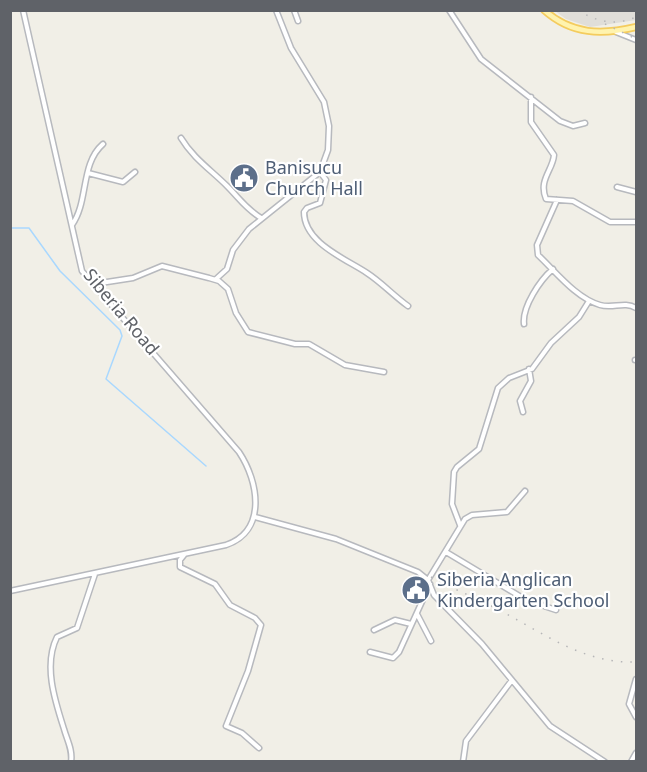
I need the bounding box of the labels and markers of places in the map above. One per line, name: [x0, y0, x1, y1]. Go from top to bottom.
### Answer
place label: Banisucu Church Hall: [265, 155, 363, 200]
public building icon: Banisucu Church Hall: [228, 162, 260, 194]
place label: Siberia Anglican Kindergarten School: [437, 567, 610, 612]
public building icon: Siberia Anglican Kindergarten School: [400, 574, 432, 606]

